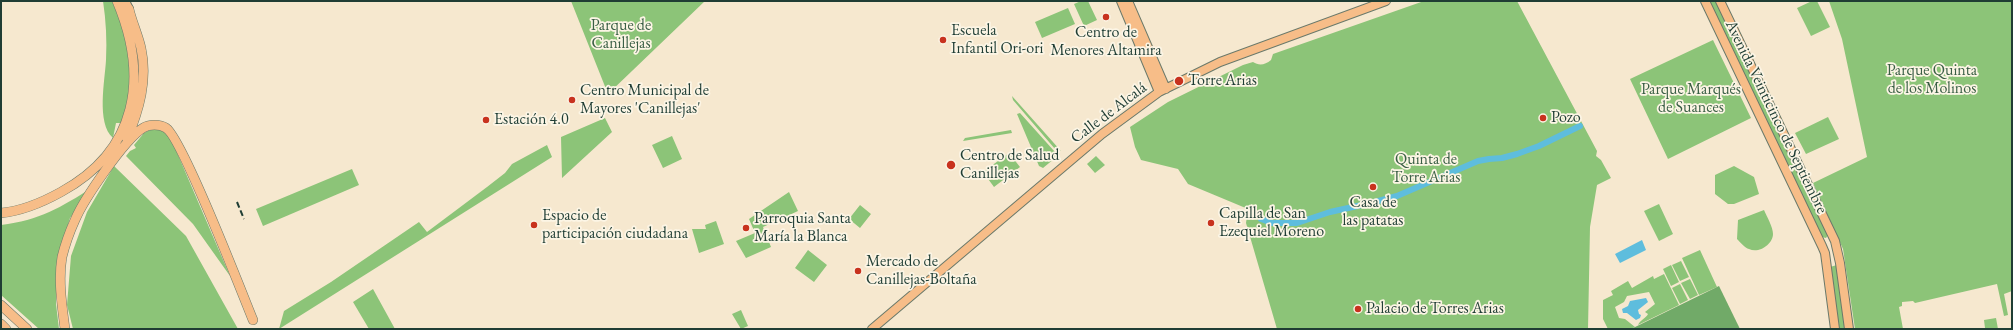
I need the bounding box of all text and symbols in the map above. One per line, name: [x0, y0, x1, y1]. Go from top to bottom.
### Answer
marker: Centro de Menores Altamira: [1101, 12, 1111, 22]
park label: Parque de Canillejas: [591, 16, 651, 54]
street label: Avenida Veinticinco de Septiembre: [1721, 17, 1831, 217]
place label: Escuela Infantil Ori-ori: [951, 21, 1043, 59]
place label: Centro de Menores Altamira: [1050, 23, 1162, 61]
marker: Escuela Infantil Ori-ori: [938, 35, 948, 45]
park label: Parque Quinta de los Molinos: [1887, 61, 1977, 99]
place label: Torre Arias: [1188, 71, 1257, 91]
marker: Torre Arias: [1173, 75, 1185, 87]
street label: Calle de Alcalá: [1067, 78, 1151, 148]
park label: Parque Marqués de Suances: [1641, 80, 1741, 118]
place label: Centro Municipal de Mayores 'Canillejas': [580, 81, 709, 119]
marker: Centro Municipal de Mayores 'Canillejas': [567, 95, 577, 105]
place label: Pozo: [1551, 108, 1581, 128]
place label: Estación 4.0: [494, 110, 569, 130]
marker: Pozo: [1538, 113, 1548, 123]
marker: Estación 4.0: [481, 115, 491, 125]
place label: Centro de Salud Canillejas: [960, 146, 1059, 184]
park label: Quinta de Torre Arias: [1392, 150, 1460, 188]
marker: Centro de Salud Canillejas: [945, 159, 957, 171]
marker: Casa de las patatas: [1368, 182, 1378, 192]
place label: Casa de las patatas: [1343, 193, 1403, 231]
place label: Capilla de San Ezequiel Moreno: [1219, 204, 1324, 242]
place label: Espacio de participación ciudadana: [542, 206, 688, 244]
place label: Parroquia Santa María la Blanca: [754, 209, 851, 247]
marker: Capilla de San Ezequiel Moreno: [1206, 218, 1216, 228]
marker: Espacio de participación ciudadana: [529, 220, 539, 230]
marker: Parroquia Santa María la Blanca: [741, 223, 751, 233]
place label: Mercado de Canillejas-Boltaña: [866, 252, 977, 290]
marker: Mercado de Canillejas-Boltaña: [853, 266, 863, 276]
place label: Palacio de Torres Arias: [1366, 299, 1504, 319]
marker: Palacio de Torres Arias: [1353, 304, 1363, 314]

